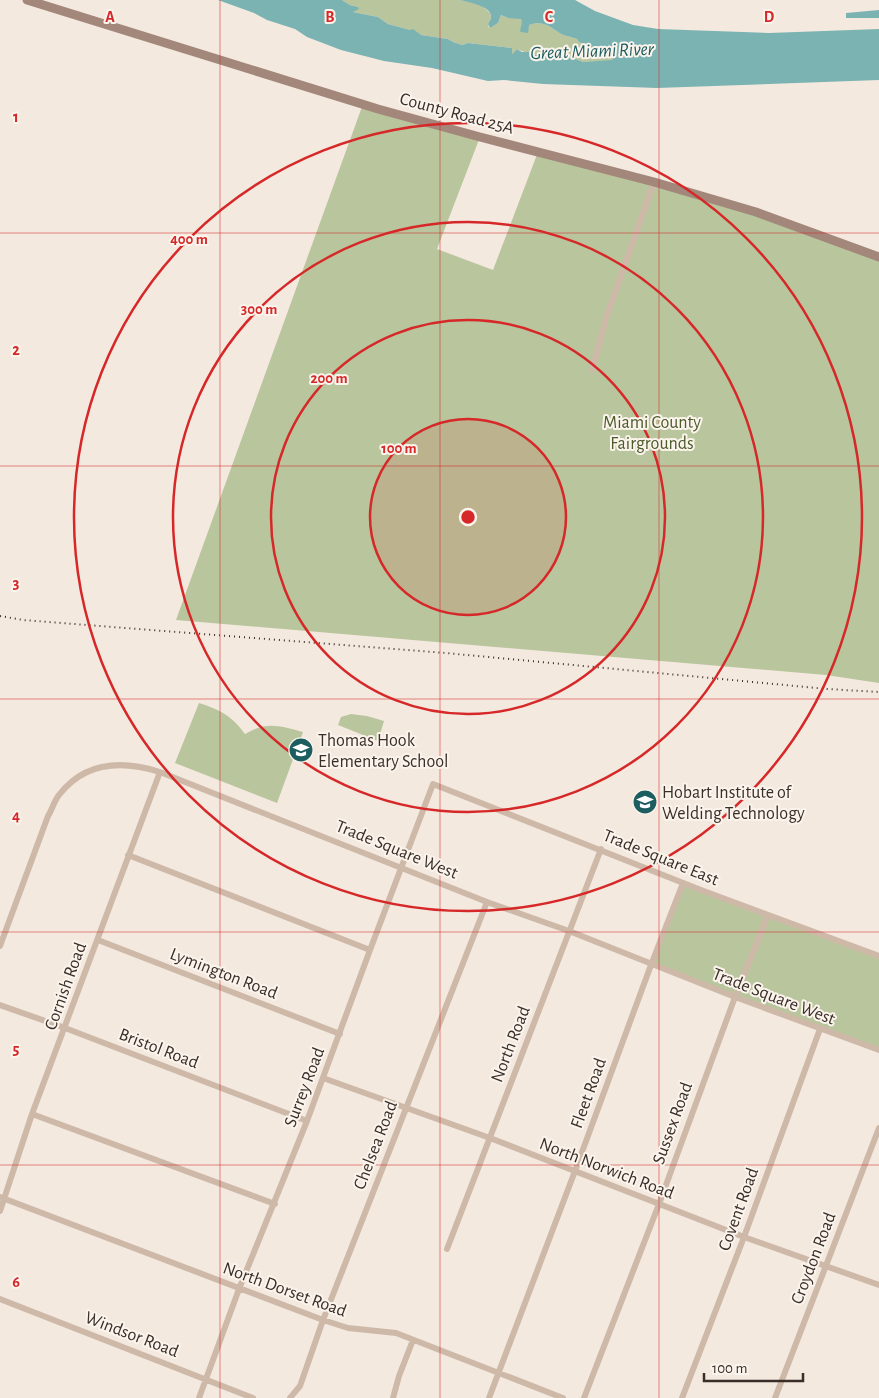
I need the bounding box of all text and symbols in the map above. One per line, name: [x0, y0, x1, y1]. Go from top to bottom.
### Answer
text: A: [105, 9, 115, 25]
text: B: [325, 9, 335, 25]
text: C: [545, 9, 554, 25]
text: D: [764, 9, 775, 25]
water label: Great Miami River: [530, 40, 655, 63]
street label: County Road 25A: [398, 90, 516, 138]
text: 1: [13, 109, 19, 125]
text: 400 m: [170, 232, 208, 247]
text: 300 m: [241, 302, 277, 317]
text: 2: [12, 342, 20, 358]
text: 200 m: [310, 371, 348, 386]
park label: Miami County Fairgrounds: [603, 414, 701, 453]
text: 100 m: [381, 441, 417, 456]
centre of rings: [459, 508, 477, 526]
text: 3: [13, 575, 20, 591]
place label: Thomas Hook Elementary School: [318, 732, 449, 771]
school or university icon: Thomas Hook Elementary School: [288, 737, 314, 763]
place label: Hobart Institute of Welding Technology: [662, 784, 805, 823]
school or university icon: Hobart Institute of Welding Technology: [632, 789, 658, 815]
text: 4: [12, 808, 20, 824]
street label: Trade Square West: [333, 817, 460, 883]
street label: Trade Square East: [600, 827, 721, 889]
street label: Cornish Road: [42, 940, 90, 1033]
street label: Lymington Road: [167, 945, 280, 1003]
street label: Trade Square West: [710, 965, 838, 1029]
street label: North Road: [488, 1004, 534, 1085]
street label: Bristol Road: [116, 1026, 201, 1072]
text: 5: [13, 1041, 20, 1057]
street label: Surrey Road: [282, 1045, 328, 1130]
street label: Fleet Road: [568, 1056, 610, 1131]
street label: Sussex Road: [650, 1080, 696, 1167]
street label: Chelsea Road: [351, 1098, 401, 1192]
street label: North Norwich Road: [537, 1135, 676, 1203]
street label: Covent Road: [716, 1165, 762, 1253]
street label: Croydon Road: [788, 1210, 840, 1307]
street label: North Dorset Road: [220, 1259, 349, 1321]
text: 6: [12, 1274, 20, 1290]
street label: Windsor Road: [82, 1309, 181, 1361]
scale bar: [704, 1350, 803, 1382]
text: 100 m: [712, 1361, 747, 1376]

